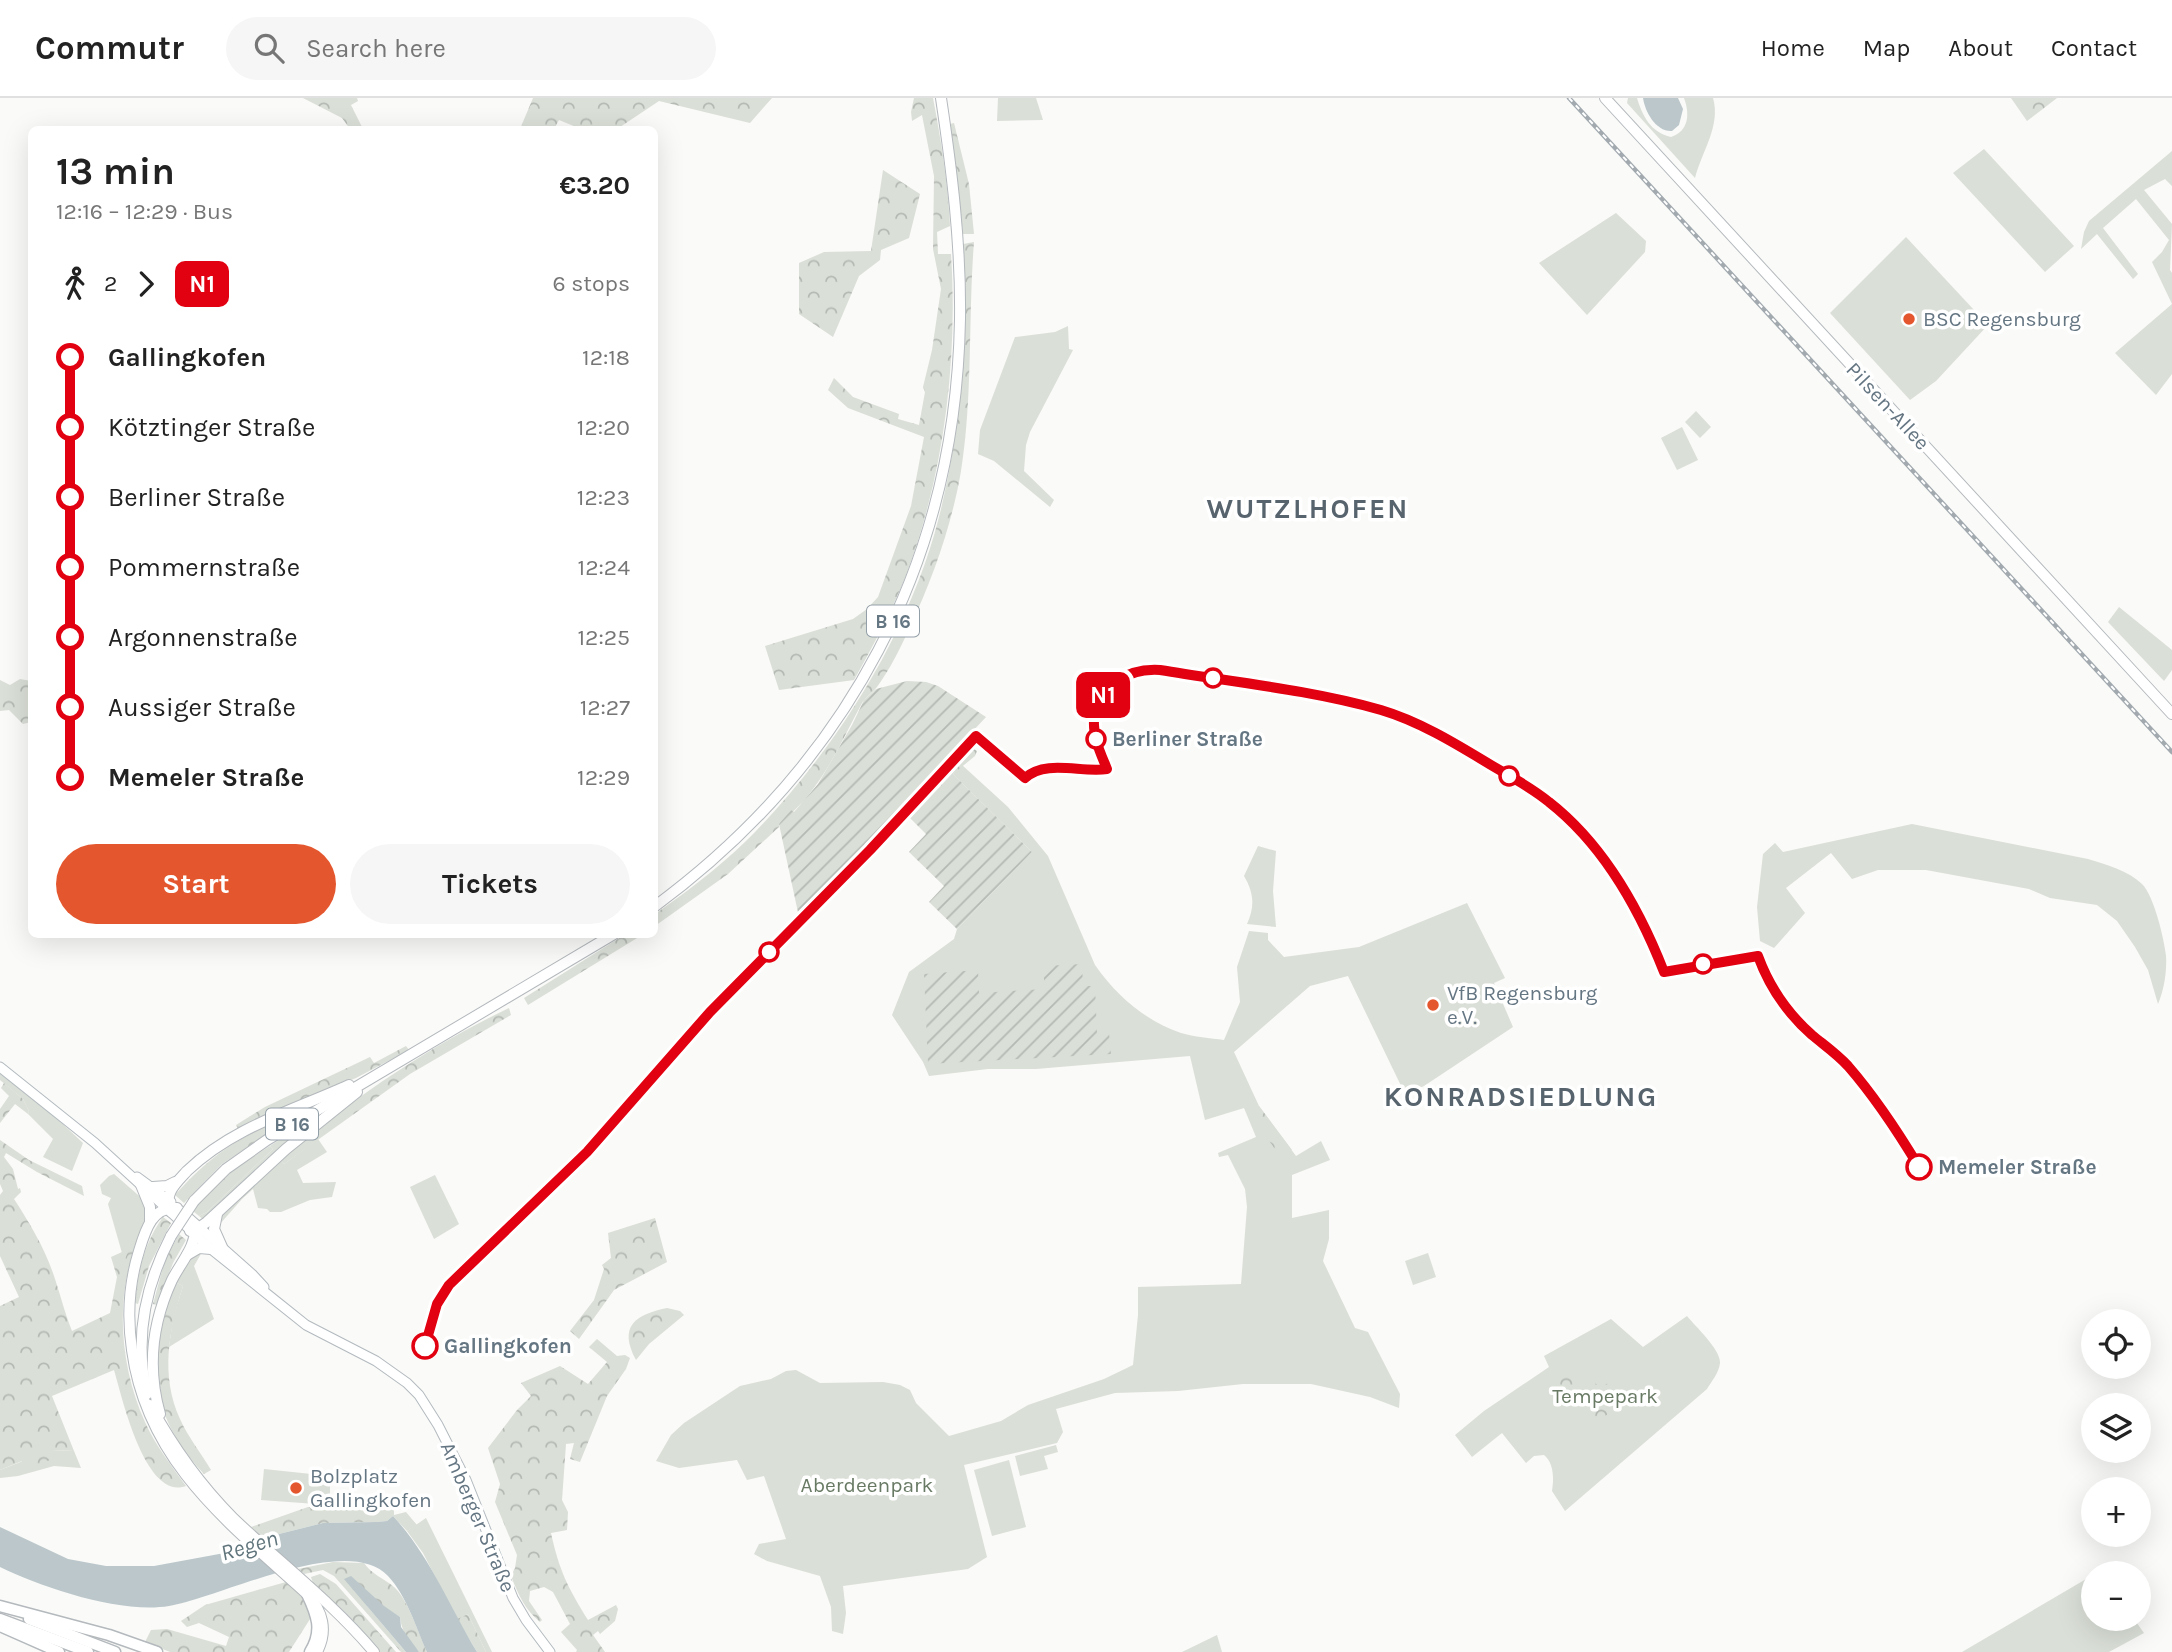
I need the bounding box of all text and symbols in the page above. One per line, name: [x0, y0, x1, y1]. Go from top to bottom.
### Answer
search box: [226, 17, 716, 80]
text: Commutr: [35, 29, 184, 67]
icon: search: [250, 29, 288, 67]
text: Search here: [306, 33, 446, 64]
text: Home: [1761, 34, 1825, 62]
text: Map: [1863, 34, 1910, 62]
text: About: [1948, 34, 2013, 62]
text: Contact: [2051, 34, 2137, 62]
text: 13 min: [56, 149, 175, 194]
text: €3.20: [560, 170, 630, 201]
text: 12:16 – 12:29 · Bus: [56, 198, 233, 225]
icon: walk: [56, 265, 94, 303]
icon: forward: [127, 265, 165, 303]
text: 2: [104, 270, 117, 297]
text: N1: [189, 270, 215, 298]
text: 6 stops: [553, 270, 630, 297]
place label: BSC Regensburg: [1923, 307, 2081, 331]
marker: BSC Regensburg: [1901, 311, 1917, 327]
text: Gallingkofen: [108, 342, 266, 373]
text: 12:18: [582, 344, 630, 371]
street label: Pilsen-Allee: [1841, 357, 1935, 455]
text: Kötztinger Straße: [108, 412, 315, 443]
text: 12:20: [577, 414, 630, 441]
text: Berliner Straße: [108, 482, 285, 513]
text: 12:23: [577, 484, 630, 511]
district label: WUTZLHOFEN: [1207, 492, 1409, 525]
text: Pommernstraße: [108, 552, 300, 583]
text: 12:24: [578, 554, 630, 581]
road number: B 16: [867, 606, 919, 636]
text: Argonnenstraße: [108, 622, 298, 653]
text: 12:25: [577, 624, 630, 651]
unlabelled marker: [1203, 668, 1223, 688]
line badge: N1: [1072, 672, 1134, 718]
text: N1: [1090, 681, 1116, 709]
text: Aussiger Straße: [108, 692, 296, 723]
text: 12:27: [580, 694, 630, 721]
place label: Berliner Straße: [1112, 727, 1263, 751]
marker: Berliner Straße: [1086, 729, 1106, 749]
text: Memeler Straße: [108, 762, 304, 793]
text: 12:29: [577, 764, 630, 791]
unlabelled marker: [1499, 766, 1519, 786]
button: Start: [56, 844, 336, 924]
button: Tickets: [350, 844, 630, 924]
unlabelled marker: [759, 942, 779, 962]
unlabelled marker: [1693, 954, 1713, 974]
place label: VfB Regensburg e.V.: [1447, 981, 1598, 1029]
marker: VfB Regensburg e.V.: [1425, 997, 1441, 1013]
district label: KONRADSIEDLUNG: [1384, 1080, 1658, 1113]
road number: B 16: [266, 1108, 318, 1140]
marker: Memeler Straße: [1906, 1154, 1932, 1180]
place label: Memeler Straße: [1938, 1155, 2097, 1179]
map controls: [2081, 1309, 2151, 1631]
button: locate: [2081, 1309, 2151, 1379]
marker: Gallingkofen: [412, 1333, 438, 1359]
place label: Gallingkofen: [444, 1334, 572, 1358]
park label: Tempepark: [1552, 1384, 1658, 1408]
button: layers: [2081, 1393, 2151, 1463]
street label: Amberger Straße: [436, 1438, 520, 1596]
place label: Bolzplatz Gallingkofen: [310, 1464, 432, 1512]
park label: Aberdeenpark: [801, 1473, 934, 1497]
button: +: [2081, 1477, 2151, 1547]
marker: Bolzplatz Gallingkofen: [288, 1480, 304, 1496]
water label: Regen: [217, 1524, 281, 1566]
button: −: [2081, 1561, 2151, 1631]

